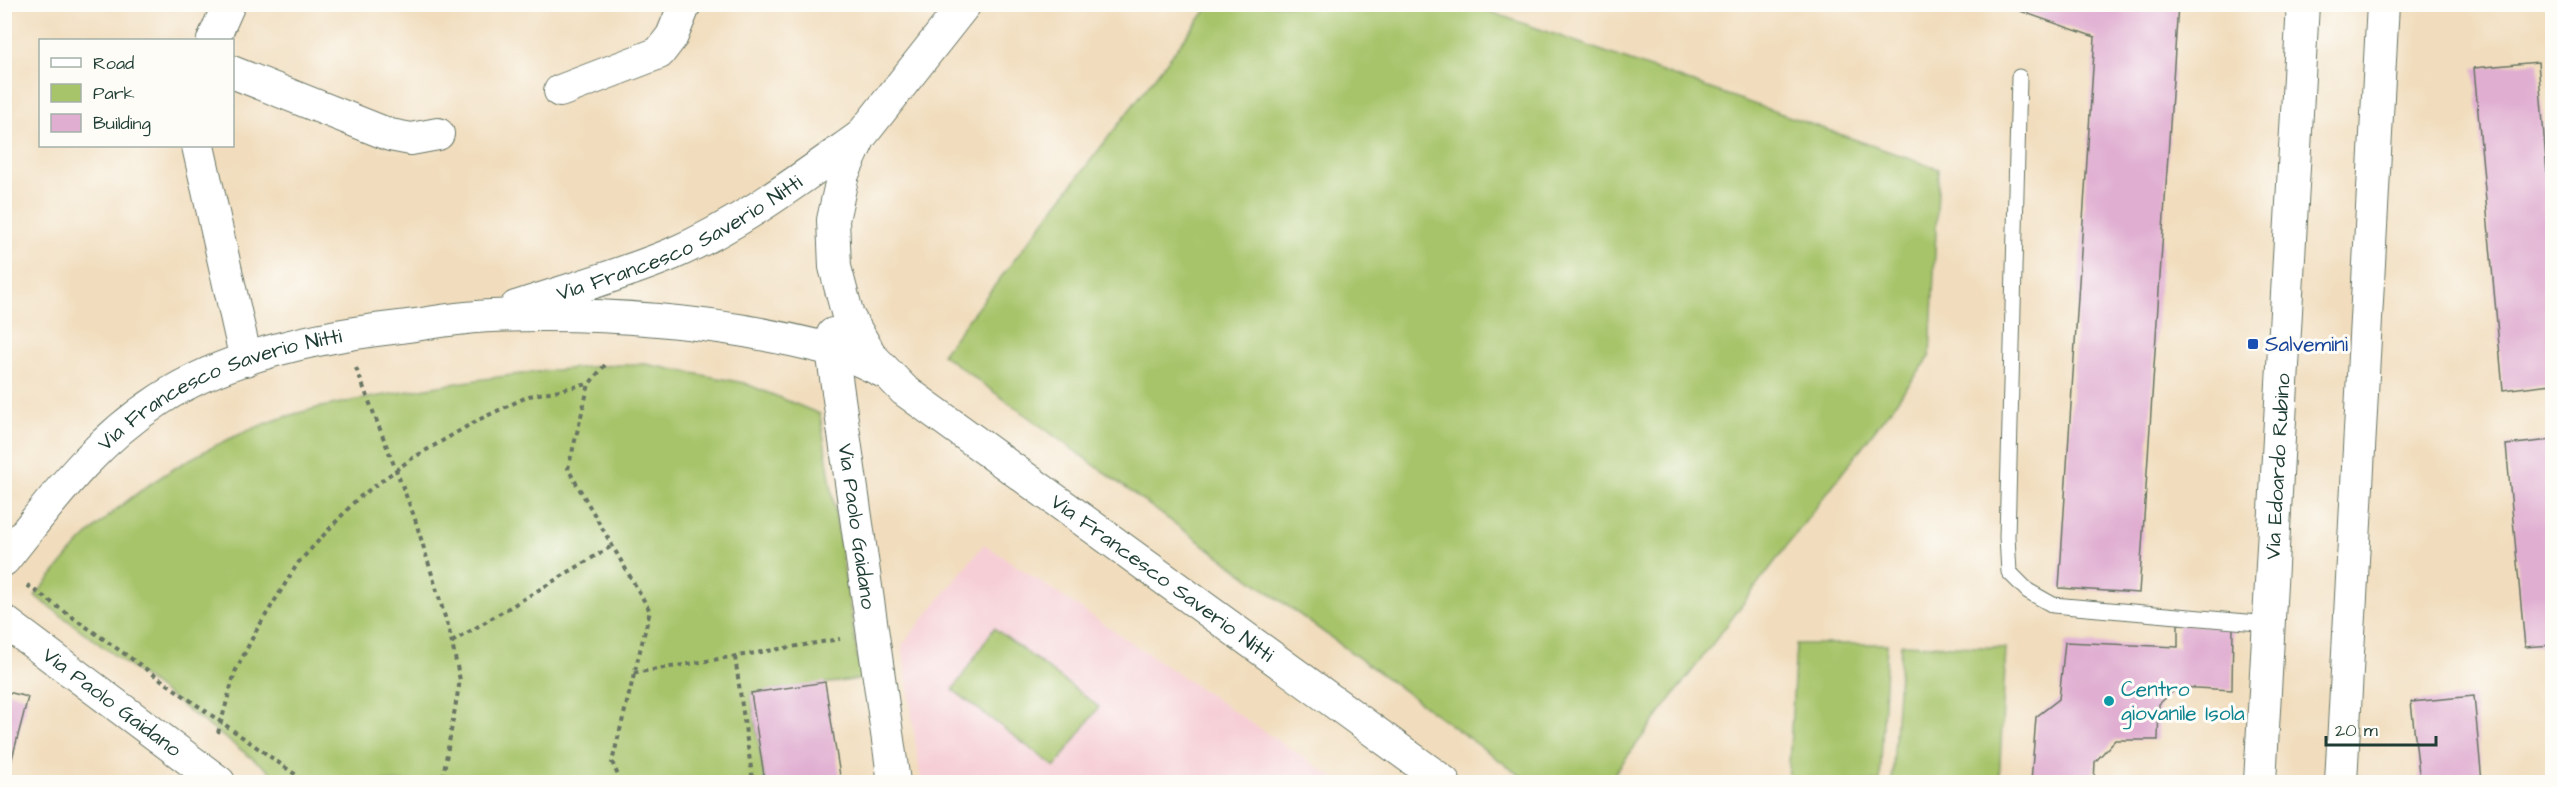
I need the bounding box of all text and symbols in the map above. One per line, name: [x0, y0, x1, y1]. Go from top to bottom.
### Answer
legend: [39, 39, 234, 147]
text: Road: [93, 51, 134, 76]
text: Park: [93, 81, 135, 106]
text: Building: [93, 111, 151, 137]
street label: Via Francesco Saverio Nitti: [553, 168, 808, 308]
street label: Via Francesco Saverio Nitti: [91, 321, 344, 458]
place label: Salvemini: [2265, 330, 2348, 359]
marker: Salvemini: [2246, 337, 2260, 351]
street label: Via Edoardo Rubino: [2258, 372, 2298, 561]
street label: Via Paolo Gaidano: [831, 441, 883, 611]
street label: Via Francesco Saverio Nitti: [1045, 487, 1280, 669]
street label: Via Paolo Gaidano: [36, 641, 187, 764]
place label: Centro giovanile Isola: [2121, 675, 2245, 730]
marker: Centro giovanile Isola: [2102, 694, 2116, 708]
scale bar: [2326, 709, 2436, 747]
text: 20 m: [2335, 718, 2378, 743]

